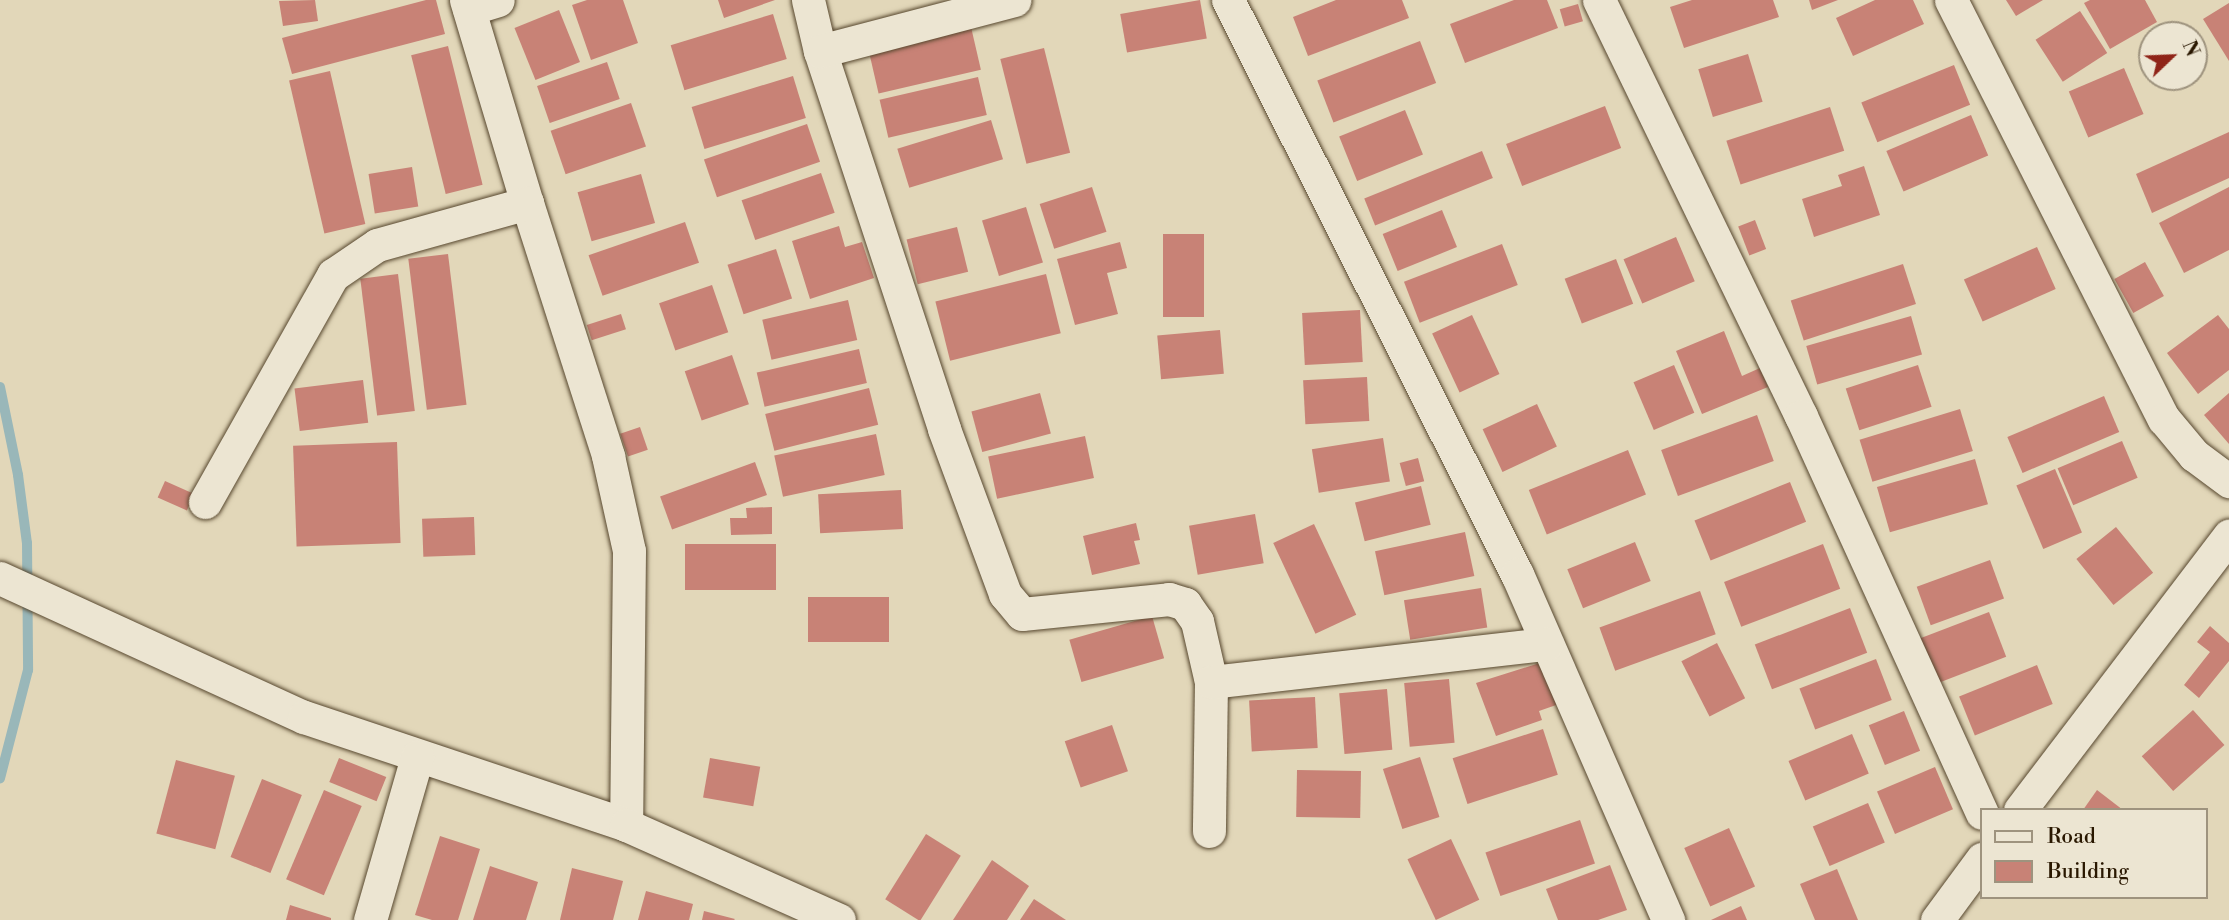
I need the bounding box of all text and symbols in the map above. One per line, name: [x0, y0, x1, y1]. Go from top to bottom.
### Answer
north arrow: [2138, 21, 2208, 91]
text: N: [2177, 37, 2204, 60]
legend: [1980, 808, 2208, 899]
text: Road: [2047, 824, 2096, 850]
text: Building: [2047, 859, 2129, 885]

